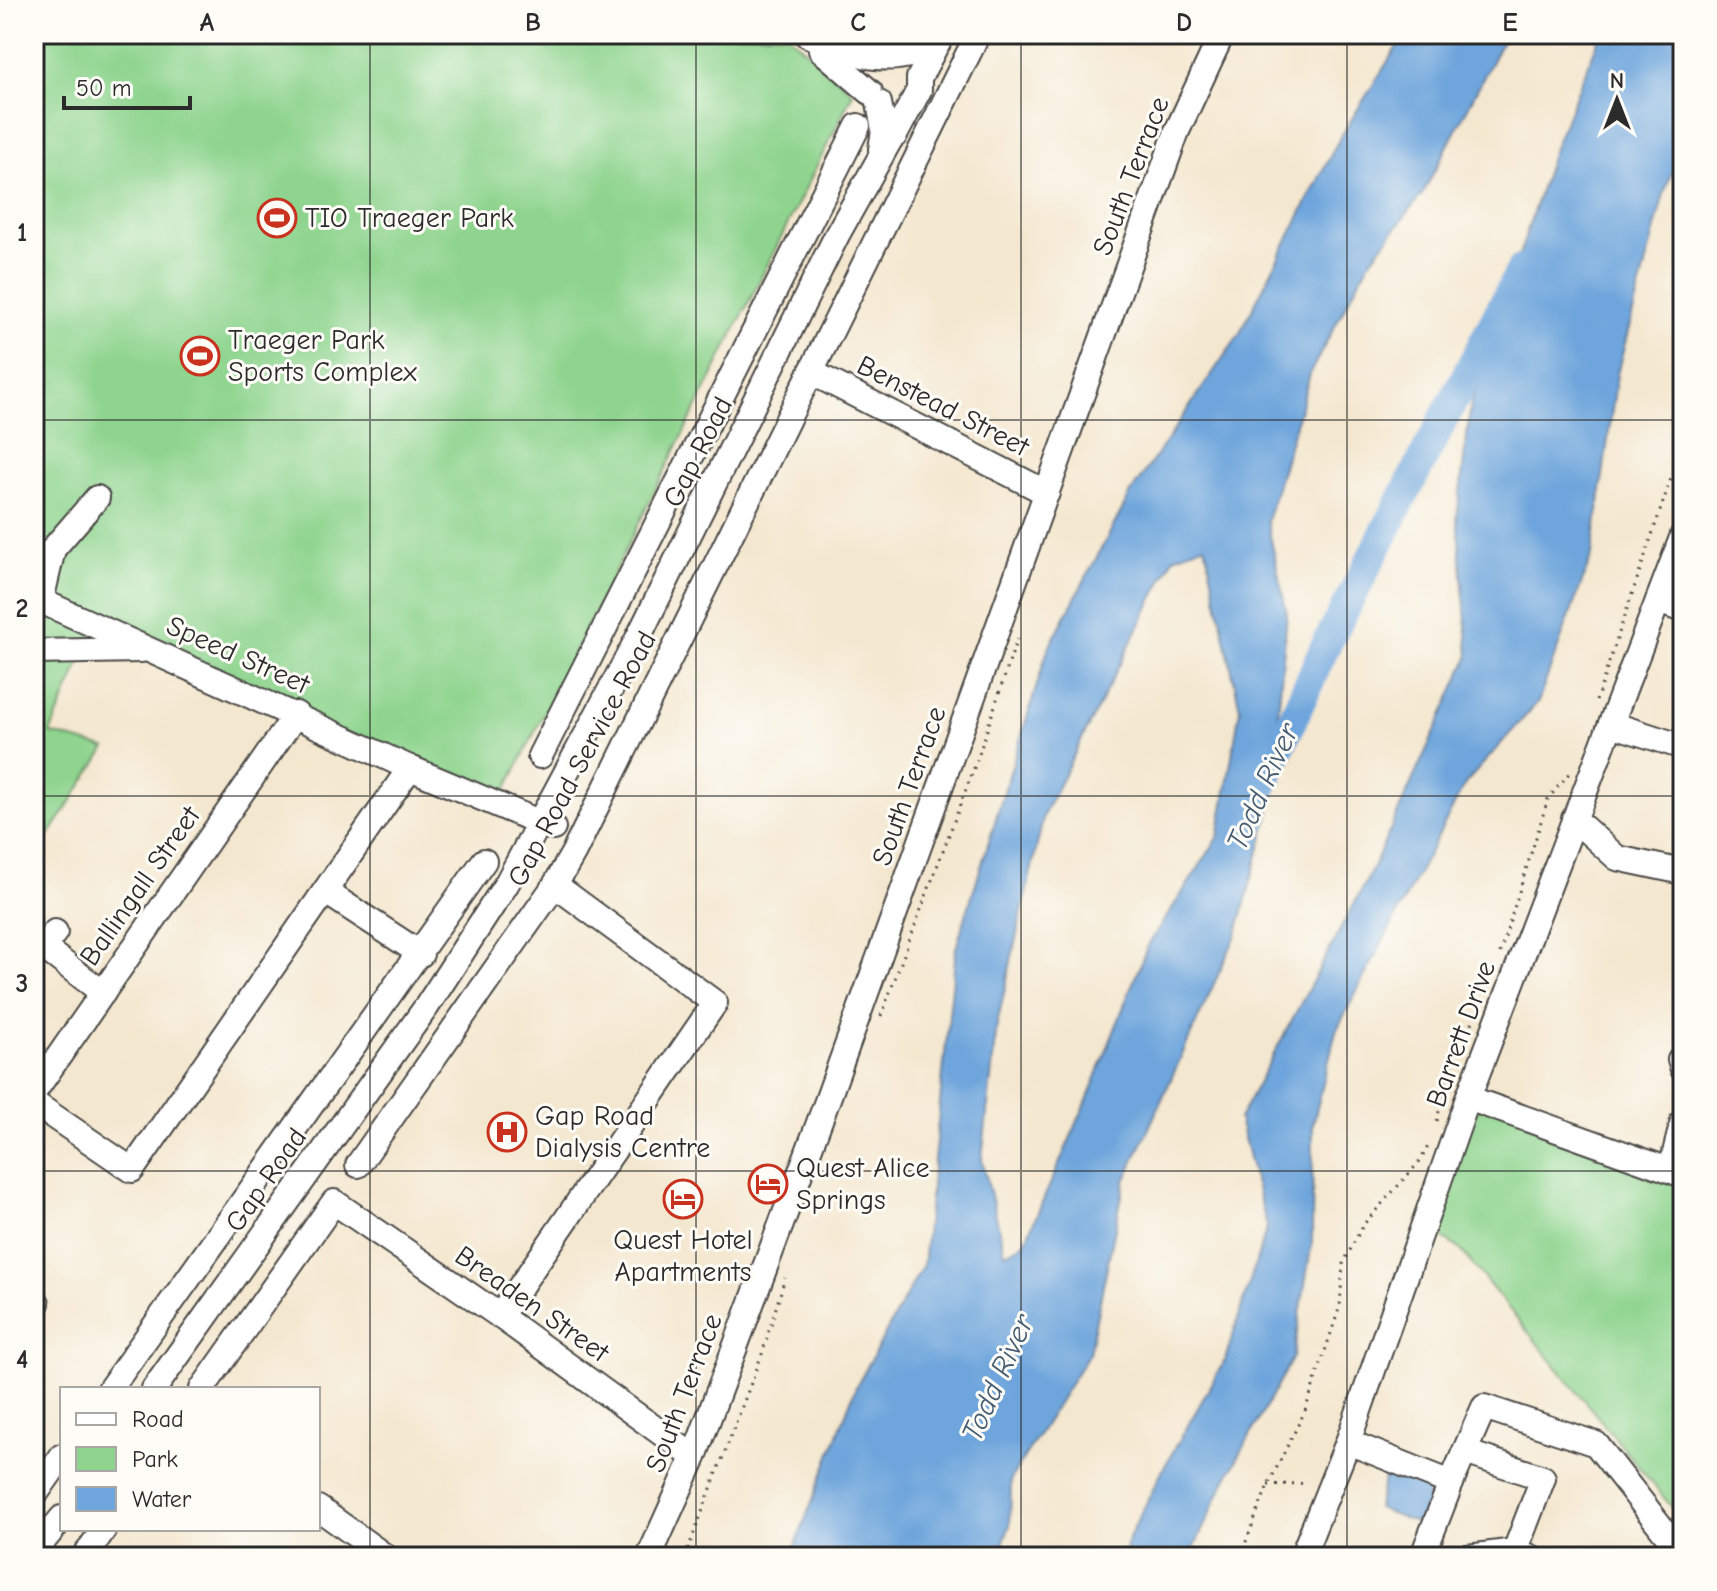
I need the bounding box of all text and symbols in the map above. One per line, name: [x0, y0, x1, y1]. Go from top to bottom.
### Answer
text: A: [200, 8, 215, 38]
text: B: [525, 8, 541, 38]
text: C: [850, 8, 866, 38]
text: D: [1176, 8, 1192, 38]
text: E: [1502, 8, 1518, 38]
scale bar: [64, 60, 190, 110]
north arrow: [1577, 60, 1657, 140]
text: N: [1610, 68, 1624, 94]
text: 50 m: [76, 74, 132, 102]
street label: South Terrace: [1086, 92, 1176, 260]
sports icon: TIO Traeger Park: [256, 197, 298, 239]
place label: TIO Traeger Park: [305, 202, 514, 234]
text: 1: [17, 218, 27, 248]
place label: Traeger Park Sports Complex: [228, 324, 417, 388]
sports icon: Traeger Park Sports Complex: [179, 335, 221, 377]
street label: Benstead Street: [852, 349, 1035, 463]
street label: Gap Road: [657, 392, 739, 512]
text: 2: [16, 594, 28, 624]
street label: Speed Street: [162, 609, 315, 701]
street label: Gap Road Service Road: [501, 626, 663, 892]
street label: South Terrace: [865, 702, 953, 870]
water label: Todd River: [1220, 717, 1307, 856]
street label: Ballingall Street: [73, 799, 207, 972]
street label: Barrett Drive: [1420, 957, 1502, 1111]
text: 3: [16, 969, 28, 999]
place label: Gap Road Dialysis Centre: [535, 1100, 710, 1164]
hospital icon: Gap Road Dialysis Centre: [486, 1111, 528, 1153]
street label: Gap Road: [219, 1122, 313, 1238]
place label: Quest Alice Springs: [796, 1152, 929, 1216]
hotel icon: Quest Alice Springs: [747, 1163, 789, 1205]
hotel icon: Quest Hotel Apartments: [662, 1178, 704, 1220]
place label: Quest Hotel Apartments: [613, 1224, 753, 1288]
street label: Breaden Street: [449, 1239, 616, 1369]
water label: Todd River: [955, 1308, 1042, 1447]
street label: South Terrace: [639, 1309, 729, 1477]
text: 4: [16, 1345, 28, 1375]
legend: [60, 1387, 320, 1531]
text: Road: [132, 1405, 184, 1433]
text: Park: [132, 1445, 178, 1473]
text: Water: [132, 1485, 192, 1513]

